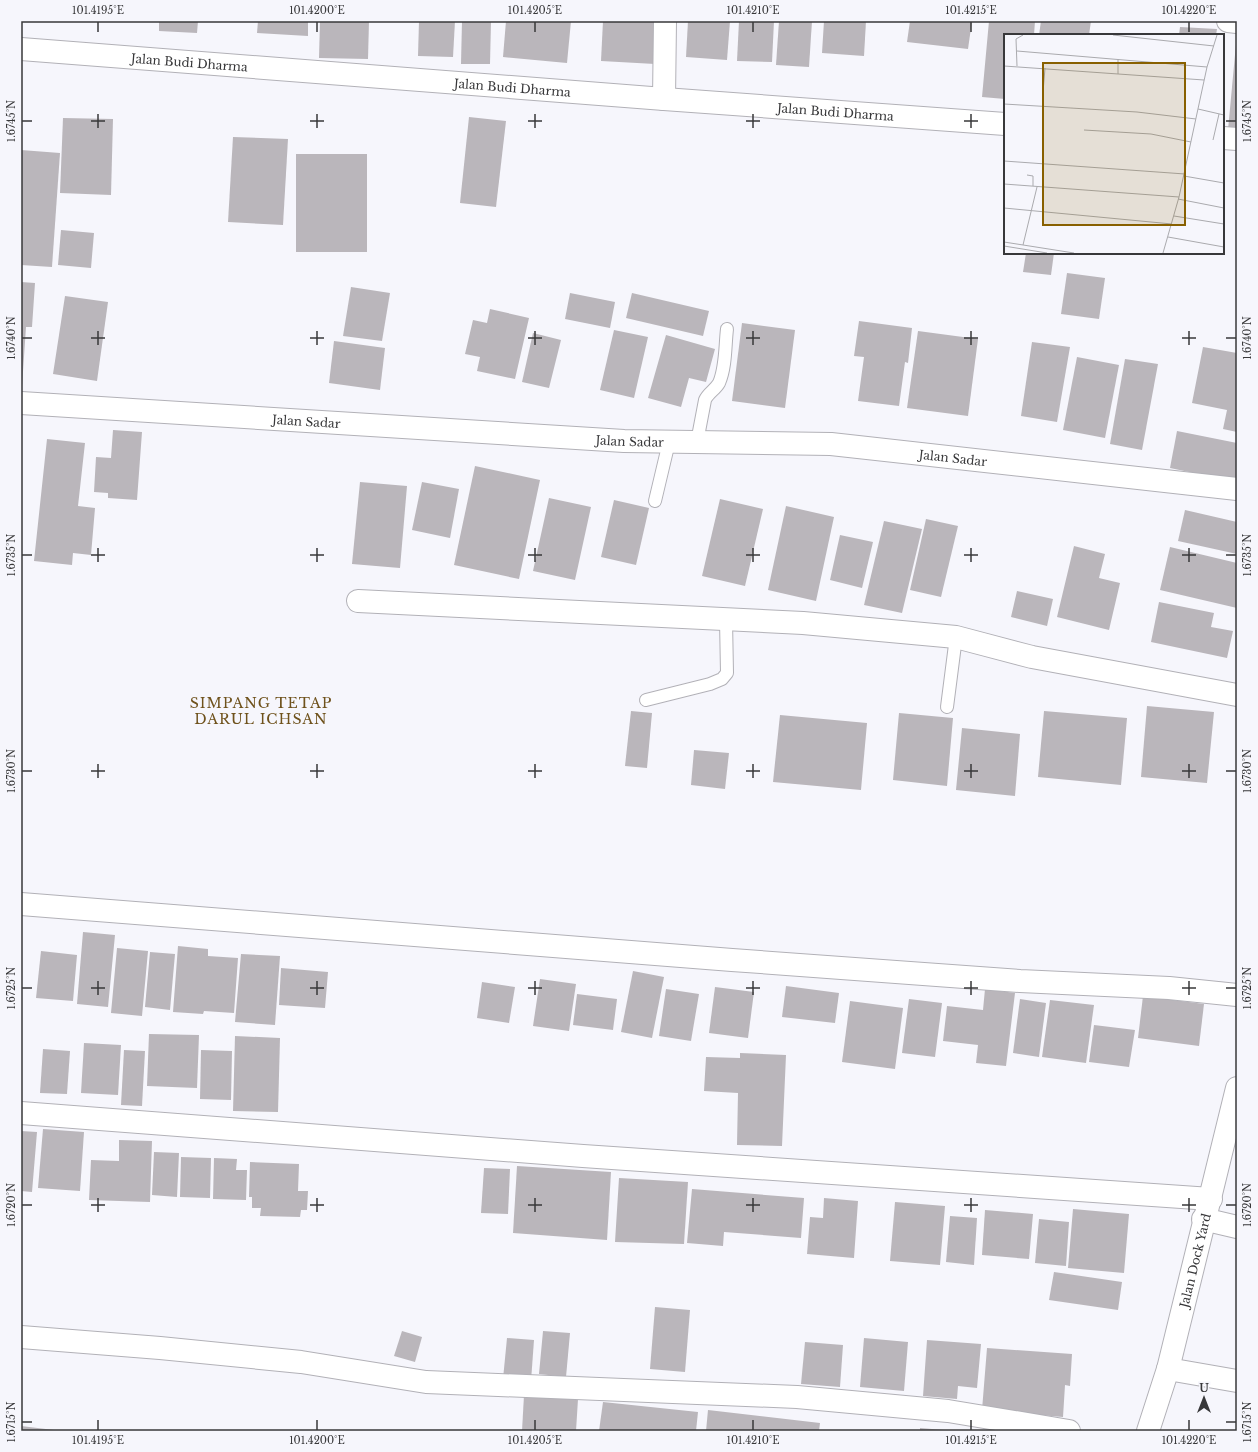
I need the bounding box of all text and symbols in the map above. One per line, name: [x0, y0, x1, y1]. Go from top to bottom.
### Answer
text: 101.4195°E: [72, 4, 124, 17]
text: 101.4200°E: [289, 4, 345, 17]
text: 101.4205°E: [508, 4, 562, 17]
text: 101.4210°E: [726, 4, 780, 17]
text: 101.4215°E: [945, 4, 997, 17]
text: 101.4220°E: [1162, 4, 1216, 17]
inset map: [1004, 34, 1224, 254]
street label: Jalan Budi Dharma: [129, 50, 249, 74]
street label: Jalan Budi Dharma: [452, 75, 572, 99]
text: 1.6745°N: [5, 100, 18, 142]
street label: Jalan Budi Dharma: [775, 100, 895, 123]
text: 1.6745°N: [1241, 100, 1254, 142]
text: 1.6740°N: [5, 316, 18, 360]
text: 1.6740°N: [1241, 316, 1254, 360]
street label: Jalan Sadar: [270, 411, 341, 431]
street label: Jalan Sadar: [593, 432, 664, 449]
street label: Jalan Sadar: [916, 446, 988, 469]
text: 1.6735°N: [5, 534, 18, 576]
text: 1.6735°N: [1241, 534, 1254, 576]
district label: SIMPANG TETAP DARUL ICHSAN: [190, 694, 332, 728]
text: 1.6730°N: [5, 749, 18, 793]
text: 1.6730°N: [1241, 749, 1254, 793]
text: 1.6725°N: [5, 967, 18, 1009]
text: 1.6725°N: [1241, 967, 1254, 1009]
text: 1.6720°N: [5, 1183, 18, 1227]
text: 1.6720°N: [1241, 1183, 1254, 1227]
street label: Jalan Dock Yard: [1175, 1212, 1213, 1311]
north arrow: [1184, 1378, 1224, 1418]
text: U: [1199, 1381, 1209, 1395]
text: 1.6715°N: [5, 1401, 18, 1443]
text: 1.6715°N: [1241, 1401, 1254, 1443]
text: 101.4195°E: [72, 1434, 124, 1447]
text: 101.4200°E: [289, 1434, 345, 1447]
text: 101.4205°E: [508, 1434, 562, 1447]
text: 101.4210°E: [726, 1434, 780, 1447]
text: 101.4215°E: [945, 1434, 997, 1447]
text: 101.4220°E: [1162, 1434, 1216, 1447]

